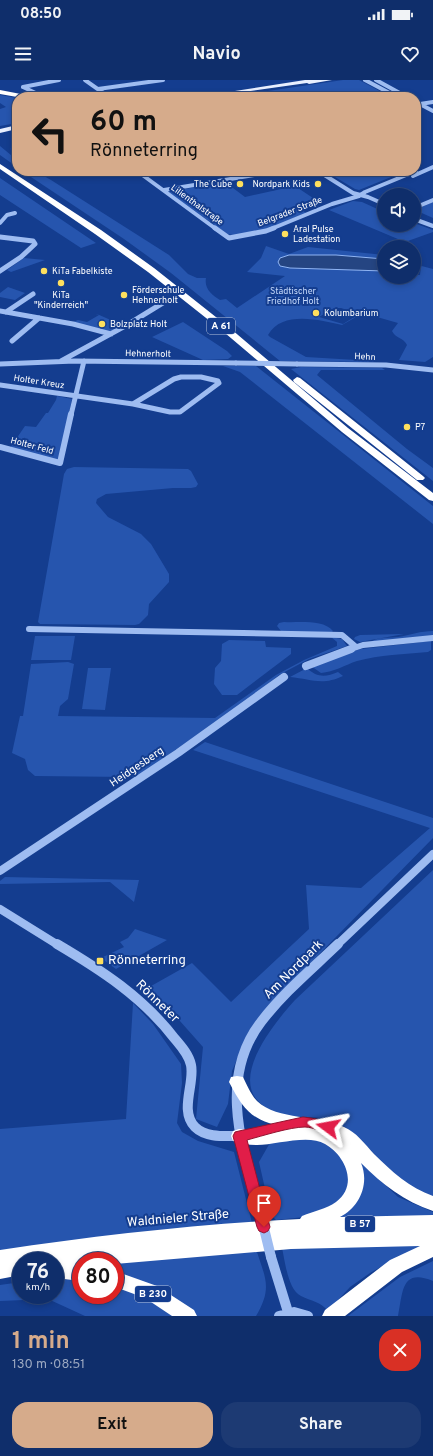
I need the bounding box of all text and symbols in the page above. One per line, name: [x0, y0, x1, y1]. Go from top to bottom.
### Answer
text: 08:50: [20, 5, 62, 24]
icon: menu: [12, 43, 34, 65]
text: Navio: [192, 43, 241, 66]
icon: heart: [399, 43, 421, 65]
text: 60 m: [90, 105, 157, 141]
icon: left: [24, 108, 76, 160]
text: Rönneterring: [90, 140, 198, 163]
place label: The Cube: [194, 179, 232, 190]
marker: The Cube: [235, 179, 245, 189]
place label: Nordpark Kids: [252, 179, 310, 190]
marker: Nordpark Kids: [313, 179, 323, 189]
street label: Lilienthalstraße: [169, 182, 226, 228]
map controls: [377, 188, 421, 284]
button: sound: [377, 188, 421, 232]
street label: Belgrader Straße: [256, 195, 324, 229]
place label: Aral Pulse Ladestation: [293, 224, 340, 245]
marker: Aral Pulse Ladestation: [280, 229, 290, 239]
button: layers: [377, 240, 421, 284]
marker: KiTa Fabelkiste: [39, 266, 49, 276]
place label: KiTa Fabelkiste: [52, 266, 113, 277]
marker: KiTa "Kinderreich": [56, 278, 66, 288]
place label: Förderschule Hehnerholt: [132, 285, 185, 306]
park label: Städtischer Friedhof Holt: [267, 286, 319, 307]
place label: KiTa "Kinderreich": [34, 290, 88, 311]
marker: Förderschule Hehnerholt: [119, 290, 129, 300]
marker: Kolumbarium: [311, 308, 321, 318]
place label: Kolumbarium: [324, 308, 378, 319]
road number: A 61: [207, 318, 235, 334]
marker: Bolzplatz Holt: [97, 319, 107, 329]
place label: Bolzplatz Holt: [110, 319, 167, 330]
street label: Hehnerholt: [125, 348, 171, 360]
street label: Hehn: [354, 351, 376, 363]
street label: Holter Kreuz: [13, 373, 65, 391]
marker: P7: [402, 422, 412, 432]
place label: P7: [415, 422, 426, 433]
street label: Holter Feld: [9, 435, 55, 457]
street label: Heidgesberg: [107, 744, 167, 790]
street label: Am Nordpark: [261, 937, 327, 1003]
place label: Rönneterring: [108, 953, 186, 969]
marker: Rönneterring: [95, 956, 105, 966]
street label: Rönneter: [132, 977, 182, 1027]
position arrow: [307, 1106, 349, 1148]
pin: [247, 1186, 281, 1227]
icon: arrive: [253, 1192, 275, 1214]
street label: Waldnieler Straße: [126, 1207, 230, 1231]
road number: B 57: [345, 1216, 375, 1232]
speed limit sign: 80: [72, 1252, 124, 1304]
text: 76: [27, 1260, 49, 1286]
text: km/h: [26, 1281, 50, 1294]
road number: B 230: [135, 1286, 171, 1302]
text: 1 min: [12, 1327, 70, 1357]
button: close: [379, 1329, 421, 1371]
text: 130 m · 08:51: [12, 1357, 85, 1373]
button: Exit: [12, 1402, 213, 1448]
button: Share: [221, 1402, 421, 1448]

